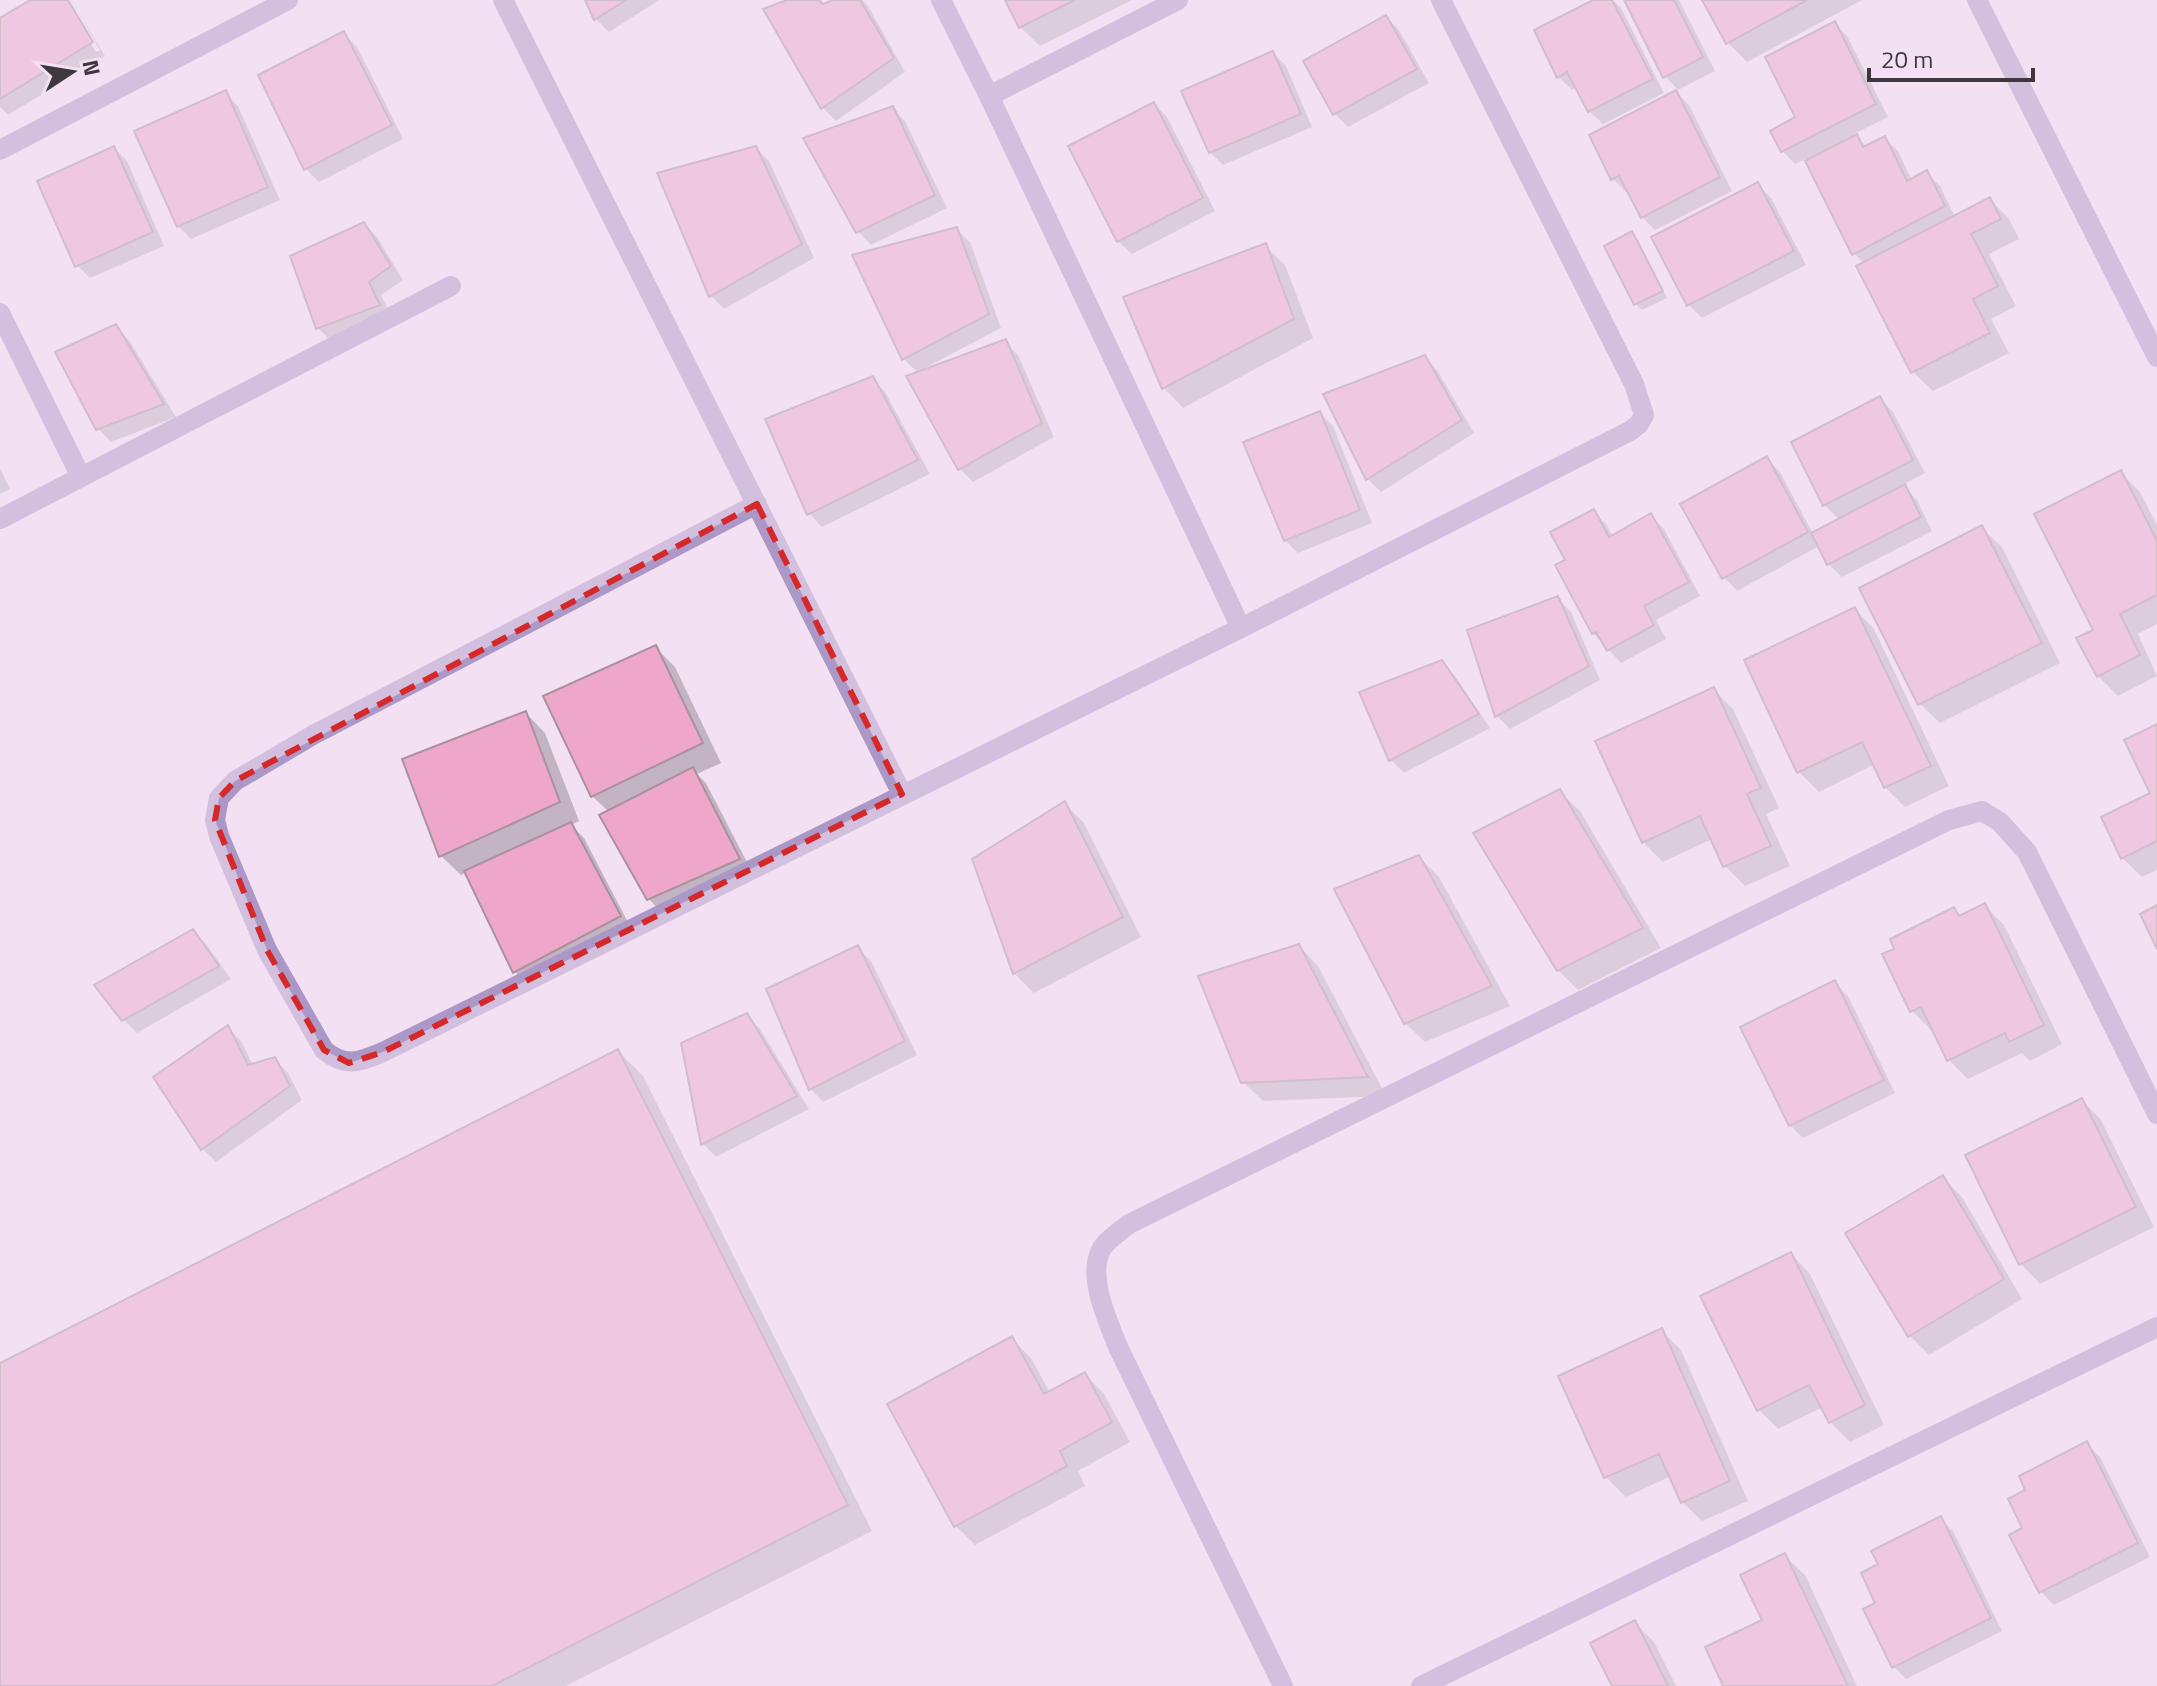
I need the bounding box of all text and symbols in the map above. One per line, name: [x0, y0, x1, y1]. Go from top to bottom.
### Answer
north arrow: [32, 32, 112, 112]
scale bar: [1869, 32, 2033, 82]
text: 20 m: [1881, 41, 1933, 77]
text: N: [73, 57, 110, 79]

